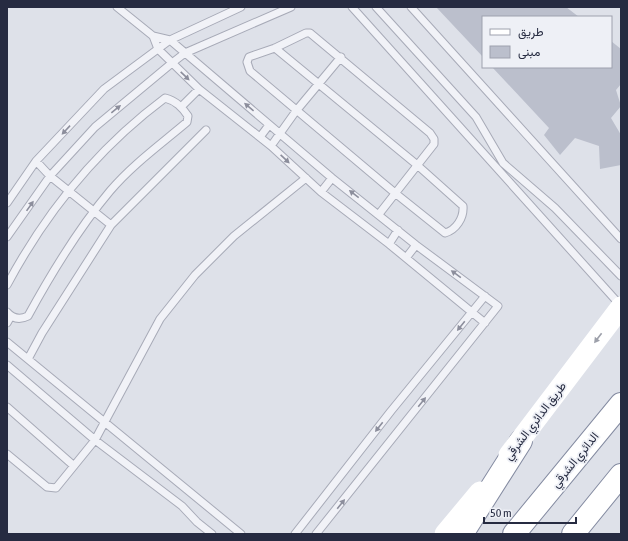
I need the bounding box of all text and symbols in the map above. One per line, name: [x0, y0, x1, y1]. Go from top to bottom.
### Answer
legend: [482, 16, 612, 68]
text: طريق: [518, 25, 544, 40]
text: مبنى: [518, 45, 540, 60]
one-way arrow: [181, 71, 190, 80]
one-way arrow: [244, 103, 254, 112]
one-way arrow: [110, 105, 121, 114]
one-way arrow: [62, 125, 71, 134]
one-way arrow: [280, 155, 290, 164]
one-way arrow: [348, 190, 359, 199]
one-way arrow: [25, 200, 34, 211]
one-way arrow: [451, 270, 462, 278]
one-way arrow: [456, 321, 465, 332]
one-way arrow: [594, 333, 602, 343]
street label: طريق الدائري الشرقي: [501, 379, 571, 465]
one-way arrow: [418, 397, 426, 407]
one-way arrow: [375, 422, 383, 433]
street label: الدائري الشرقي: [548, 429, 604, 492]
one-way arrow: [336, 498, 345, 509]
scale bar: [484, 499, 576, 525]
text: 50 m: [490, 506, 512, 520]

